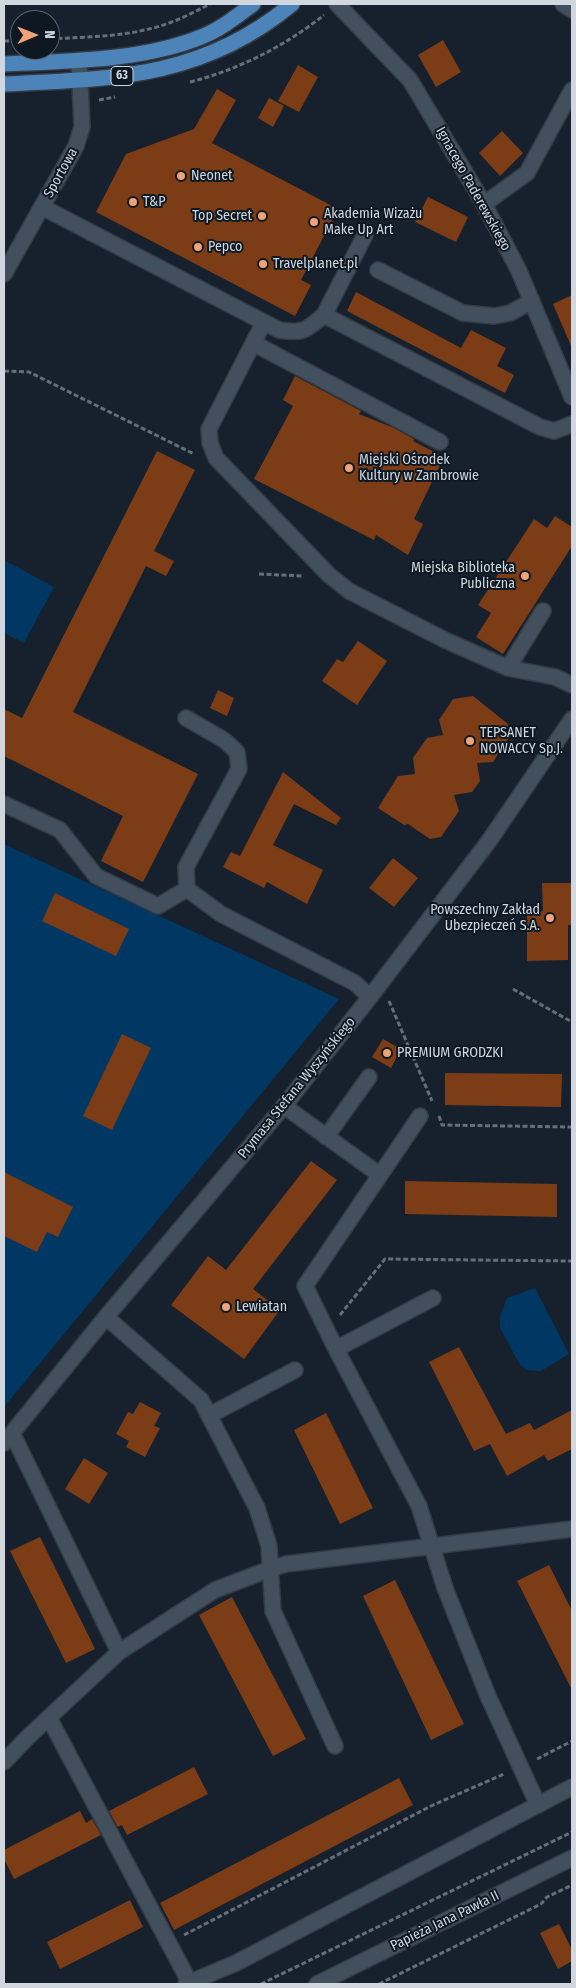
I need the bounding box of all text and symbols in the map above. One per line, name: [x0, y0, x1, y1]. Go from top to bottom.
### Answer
north arrow: [10, 10, 60, 60]
text: N: [41, 30, 58, 39]
road number: 63: [111, 66, 133, 85]
street label: Ignacego Paderewskiego: [432, 124, 514, 254]
street label: Sportowa: [41, 145, 81, 201]
place label: Neonet: [191, 168, 233, 184]
marker: Neonet: [175, 170, 187, 182]
place label: T&P: [143, 194, 166, 210]
marker: T&P: [127, 196, 139, 208]
place label: Akademia Wizażu Make Up Art: [324, 206, 422, 238]
place label: Top Secret: [192, 208, 252, 224]
marker: Top Secret: [256, 210, 268, 222]
marker: Akademia Wizażu Make Up Art: [308, 216, 320, 228]
place label: Pepco: [208, 239, 242, 255]
marker: Pepco: [192, 241, 204, 253]
place label: Travelplanet.pl: [273, 256, 358, 272]
marker: Travelplanet.pl: [257, 258, 269, 270]
place label: Miejski Ośrodek Kultury w Zambrowie: [359, 452, 479, 484]
marker: Miejski Ośrodek Kultury w Zambrowie: [343, 462, 355, 474]
place label: Miejska Biblioteka Publiczna: [411, 560, 515, 592]
marker: Miejska Biblioteka Publiczna: [519, 570, 531, 582]
place label: TEPSANET NOWACCY Sp.J.: [480, 725, 563, 758]
marker: TEPSANET NOWACCY Sp.J.: [464, 735, 476, 747]
place label: Powszechny Zakład Ubezpieczeń S.A.: [430, 902, 540, 934]
marker: Powszechny Zakład Ubezpieczeń S.A.: [544, 912, 556, 924]
street label: Prymasa Stefana Wyszyńskiego: [235, 1014, 359, 1162]
place label: PREMIUM GRODZKI: [397, 1045, 503, 1061]
marker: PREMIUM GRODZKI: [381, 1047, 393, 1059]
place label: Lewiatan: [236, 1299, 287, 1315]
marker: Lewiatan: [220, 1301, 232, 1313]
street label: Papieża Jana Pawła II: [388, 1887, 502, 1955]

